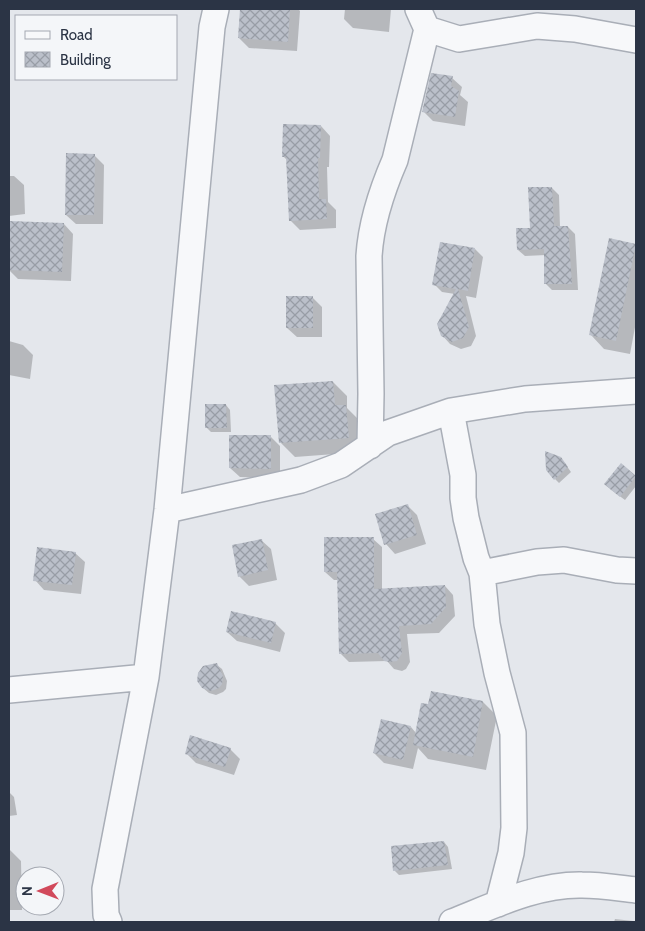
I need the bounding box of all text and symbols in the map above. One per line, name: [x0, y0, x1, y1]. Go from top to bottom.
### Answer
legend: [15, 15, 178, 80]
text: Road: [60, 26, 93, 44]
text: Building: [60, 51, 111, 69]
north arrow: [15, 866, 65, 916]
text: N: [18, 886, 36, 896]

